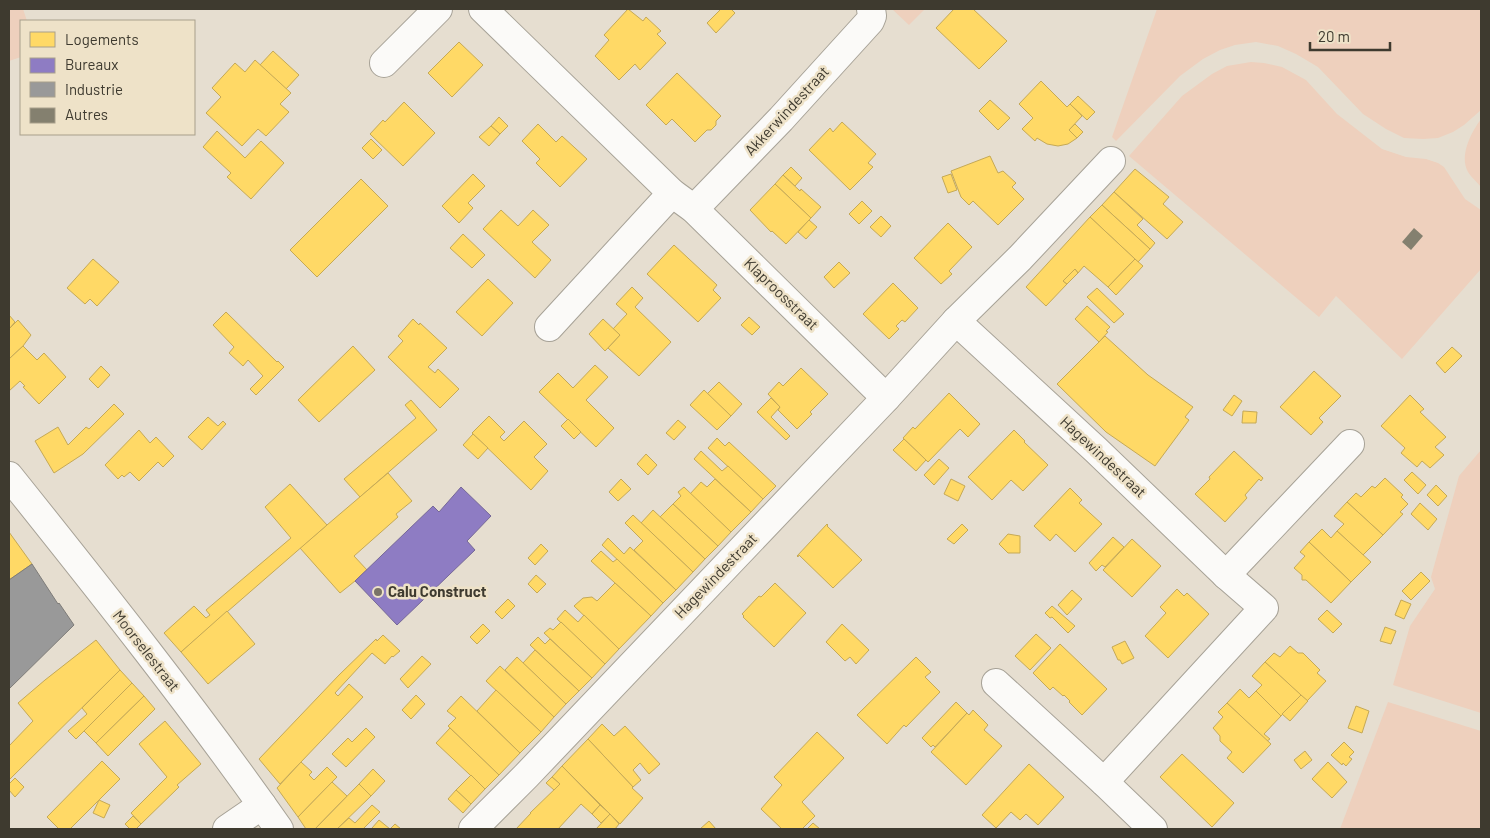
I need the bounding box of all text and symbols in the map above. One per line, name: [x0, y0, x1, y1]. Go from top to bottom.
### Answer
legend: [20, 20, 195, 135]
scale bar: [1310, 20, 1390, 52]
text: 20 m: [1318, 27, 1350, 45]
text: Logements: [65, 30, 139, 48]
text: Bureaux: [65, 55, 118, 73]
street label: Akkerwindestraat: [740, 62, 832, 159]
text: Industrie: [65, 80, 123, 98]
text: Autres: [65, 105, 108, 123]
street label: Klaproosstraat: [741, 253, 823, 333]
street label: Hagewindestraat: [1057, 412, 1150, 501]
street label: Hagewindestraat: [670, 529, 760, 621]
place label: Calu Construct: [388, 582, 487, 600]
marker: Calu Construct: [372, 586, 384, 598]
street label: Moorselestraat: [110, 606, 184, 694]

